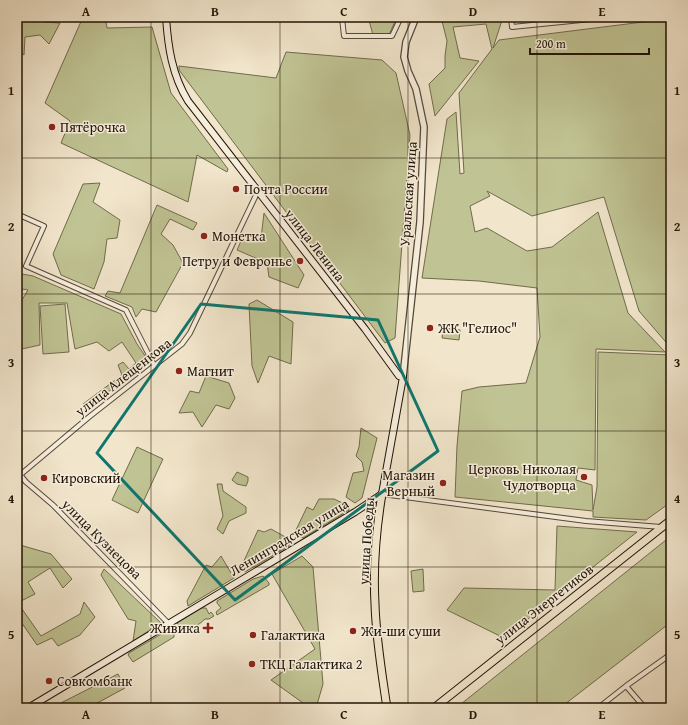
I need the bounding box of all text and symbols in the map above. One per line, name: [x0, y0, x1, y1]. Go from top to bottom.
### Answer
text: A: [82, 2, 91, 21]
text: B: [211, 2, 219, 21]
text: C: [340, 2, 348, 21]
text: D: [469, 2, 477, 21]
text: E: [599, 2, 606, 21]
scale bar: [530, 30, 649, 56]
text: 200 m: [536, 35, 566, 52]
text: 1: [8, 81, 14, 100]
text: 1: [674, 81, 680, 100]
place label: Пятёрочка: [60, 117, 126, 137]
marker: Пятёрочка: [47, 122, 57, 132]
street label: Уральская улица: [394, 140, 422, 247]
place label: Почта России: [244, 179, 328, 199]
marker: Почта России: [231, 184, 241, 194]
street label: улица Ленина: [280, 204, 350, 286]
text: 2: [8, 217, 15, 236]
text: 2: [674, 217, 681, 236]
place label: Монетка: [212, 226, 266, 246]
marker: Монетка: [199, 231, 209, 241]
place label: Петру и Февронье: [182, 251, 292, 271]
marker: Петру и Февронье: [295, 256, 305, 266]
place label: ЖК "Гелиос": [437, 318, 517, 338]
marker: ЖК "Гелиос": [425, 323, 435, 333]
street label: улица Алещенкова: [70, 333, 176, 422]
text: 3: [8, 353, 14, 372]
text: 3: [674, 353, 680, 372]
place label: Магнит: [187, 361, 234, 381]
marker: Магнит: [174, 366, 184, 376]
place label: Церковь Николая Чудотворца: [468, 459, 576, 495]
place label: Магазин Верный: [382, 465, 435, 501]
place label: Кировский: [52, 468, 121, 488]
marker: Церковь Николая Чудотворца: [579, 472, 589, 482]
marker: Кировский: [39, 473, 49, 483]
marker: Магазин Верный: [438, 478, 448, 488]
text: 4: [8, 489, 15, 508]
text: 4: [674, 489, 681, 508]
street label: Ленинградская улица: [226, 493, 353, 581]
street label: улица Кузнецова: [57, 494, 147, 584]
street label: улица Победы: [353, 496, 379, 587]
street label: улица Энергетиков: [490, 559, 598, 649]
place label: Живика: [149, 618, 200, 638]
place label: Жи-ши суши: [360, 621, 441, 641]
marker: Живика: [203, 623, 213, 633]
text: 5: [8, 625, 15, 644]
place label: Галактика: [261, 625, 326, 645]
text: 5: [674, 625, 681, 644]
marker: Жи-ши суши: [348, 626, 358, 636]
marker: Галактика: [248, 630, 258, 640]
place label: ТКЦ Галактика 2: [260, 654, 363, 674]
marker: ТКЦ Галактика 2: [247, 659, 257, 669]
place label: Совкомбанк: [57, 671, 133, 691]
marker: Совкомбанк: [44, 676, 54, 686]
text: A: [82, 705, 91, 724]
text: B: [211, 705, 219, 724]
text: C: [340, 705, 348, 724]
text: D: [469, 705, 477, 724]
text: E: [599, 705, 606, 724]

